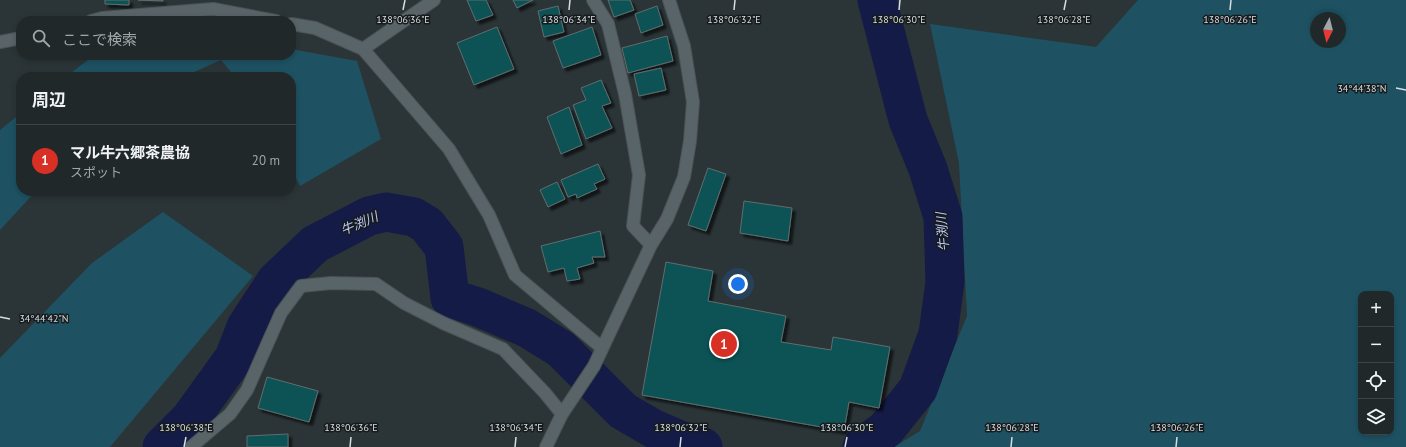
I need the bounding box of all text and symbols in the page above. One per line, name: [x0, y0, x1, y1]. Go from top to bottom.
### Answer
north arrow: [1310, 12, 1346, 48]
text: 138°06'36"E: [376, 13, 430, 26]
text: 138°06'34"E: [542, 13, 596, 26]
text: 138°06'32"E: [707, 13, 761, 26]
text: 138°06'30"E: [872, 13, 926, 26]
text: 138°06'28"E: [1037, 13, 1091, 26]
text: 138°06'26"E: [1203, 13, 1257, 26]
search box: [16, 16, 296, 60]
icon: search: [30, 27, 52, 49]
text: ここで検索: [62, 30, 137, 49]
text: 34°44'38"N: [1337, 82, 1387, 95]
text: 周辺: [32, 89, 66, 111]
text: マル牛六郷茶農協: [70, 143, 190, 162]
text: 1: [41, 152, 49, 169]
text: 20 m: [252, 152, 280, 169]
text: スポット: [70, 164, 122, 181]
water label: 牛渕川: [338, 207, 382, 239]
water label: 牛渕川: [932, 210, 953, 252]
your location: [728, 274, 748, 294]
map controls: [1358, 291, 1394, 435]
button: +: [1358, 291, 1394, 327]
text: 34°44'42"N: [19, 312, 69, 325]
button: −: [1358, 327, 1394, 363]
pin: 1: [711, 329, 737, 359]
button: locate: [1358, 363, 1394, 399]
button: layers: [1358, 399, 1394, 435]
text: 138°06'38"E: [159, 421, 213, 434]
text: 138°06'36"E: [324, 421, 378, 434]
text: 138°06'34"E: [489, 421, 543, 434]
text: 138°06'32"E: [654, 421, 708, 434]
text: 138°06'30"E: [820, 421, 874, 434]
text: 138°06'28"E: [985, 421, 1039, 434]
text: 138°06'26"E: [1150, 421, 1204, 434]

